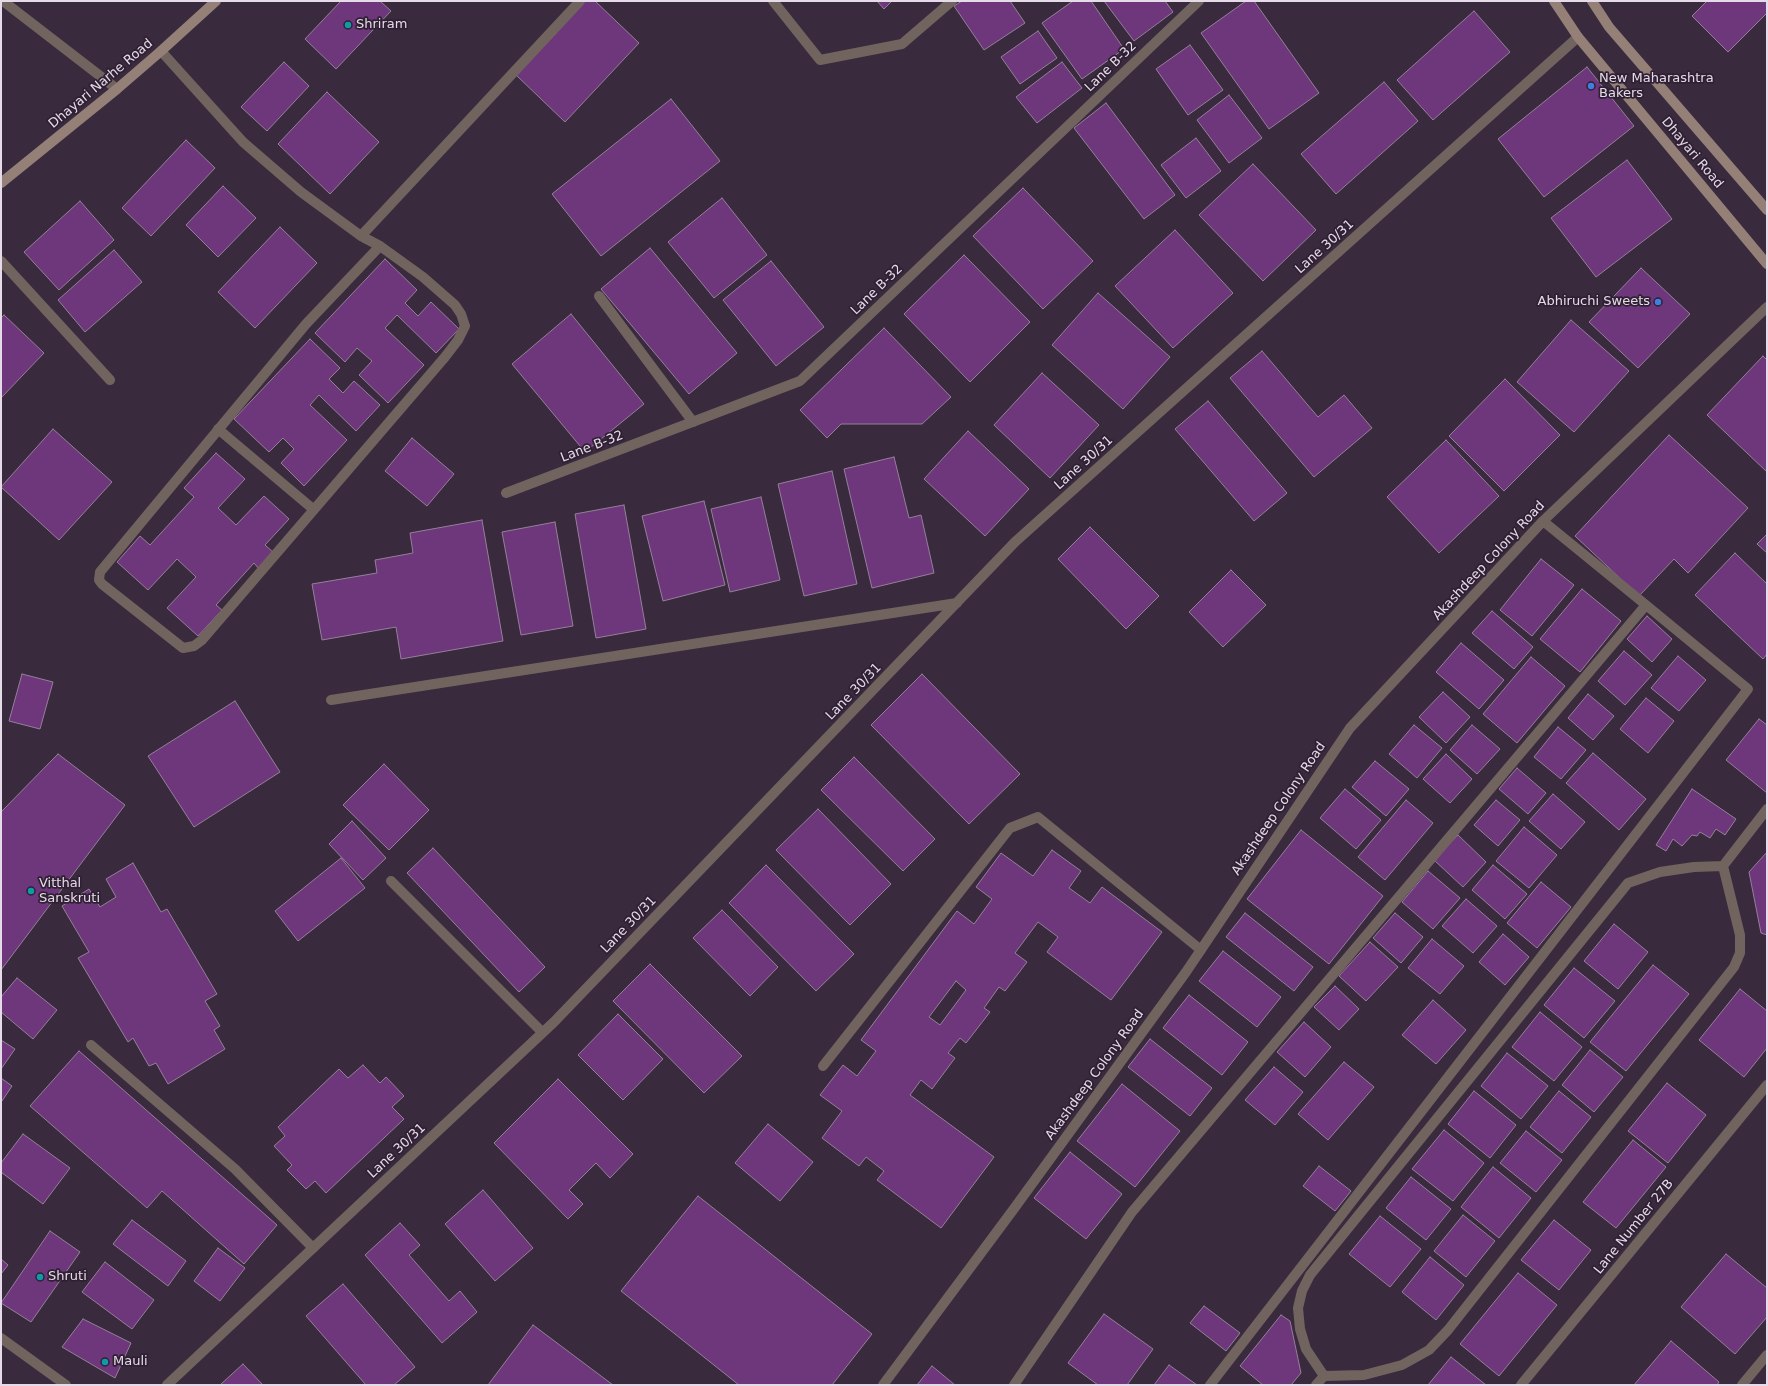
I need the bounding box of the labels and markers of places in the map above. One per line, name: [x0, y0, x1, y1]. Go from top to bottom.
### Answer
place label: Shriram: [356, 17, 407, 33]
marker: Shriram: [343, 20, 353, 30]
place label: New Maharashtra Bakers: [1599, 71, 1714, 102]
marker: New Maharashtra Bakers: [1586, 81, 1596, 91]
place label: Abhiruchi Sweets: [1538, 294, 1650, 310]
marker: Abhiruchi Sweets: [1653, 297, 1663, 307]
place label: Vitthal Sanskruti: [39, 876, 100, 907]
marker: Vitthal Sanskruti: [26, 886, 36, 896]
place label: Shruti: [48, 1269, 87, 1285]
marker: Shruti: [35, 1272, 45, 1282]
place label: Mauli: [113, 1354, 148, 1370]
marker: Mauli: [100, 1357, 110, 1367]

